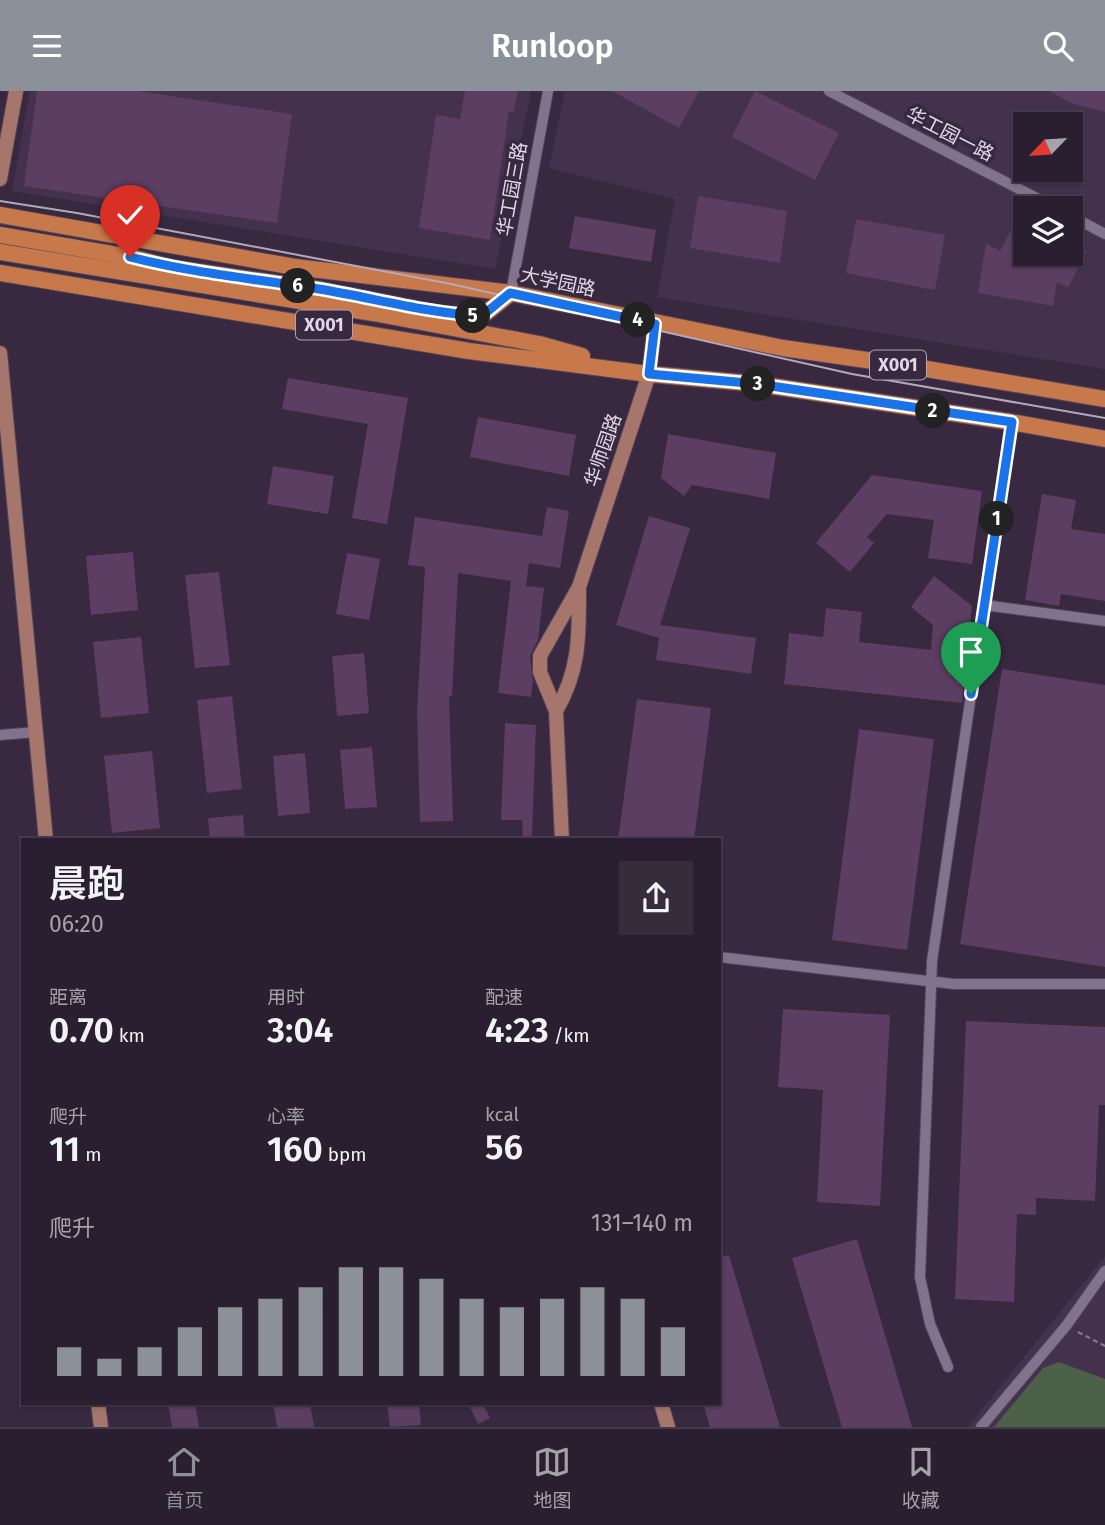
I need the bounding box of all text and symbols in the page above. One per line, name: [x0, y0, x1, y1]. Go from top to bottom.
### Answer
icon: menu: [28, 27, 66, 65]
text: Runloop: [491, 27, 614, 65]
icon: search: [1039, 27, 1077, 65]
street label: 华工园一路: [902, 102, 998, 166]
north arrow: [1013, 112, 1083, 182]
map controls: [1013, 112, 1083, 266]
street label: 华工园三路: [492, 140, 532, 238]
pin: [100, 185, 160, 257]
icon: check: [111, 196, 149, 234]
button: layers: [1013, 196, 1083, 266]
street label: 大学园路: [518, 263, 598, 301]
pin: 6: [280, 269, 316, 303]
text: 6: [292, 274, 303, 297]
pin: 5: [456, 299, 490, 334]
pin: 4: [620, 303, 656, 337]
text: 5: [467, 304, 478, 327]
text: 4: [632, 308, 643, 331]
road number: X001: [296, 311, 352, 339]
road number: X001: [870, 351, 926, 379]
pin: 3: [740, 367, 776, 401]
text: 3: [753, 372, 762, 395]
pin: 2: [916, 393, 950, 429]
text: 2: [928, 399, 937, 422]
street label: 华师园路: [580, 410, 626, 490]
pin: 1: [979, 501, 1014, 537]
text: 1: [992, 507, 1001, 530]
pin: [941, 622, 1001, 694]
icon: arrive: [952, 633, 990, 671]
text: 晨跑: [49, 861, 125, 907]
button: share: [619, 861, 693, 935]
text: 06:20: [49, 910, 104, 938]
text: 距离: [49, 986, 87, 1009]
text: 用时: [267, 986, 305, 1009]
text: 配速: [485, 986, 523, 1009]
text: 0.70: [49, 1009, 114, 1051]
text: 3:04: [267, 1009, 333, 1051]
text: 4:23: [485, 1009, 549, 1051]
text: km: [114, 1024, 145, 1047]
text: /km: [549, 1024, 590, 1047]
text: kcal: [485, 1103, 519, 1126]
text: 爬升: [49, 1105, 87, 1128]
text: 心率: [267, 1105, 305, 1128]
text: 56: [485, 1126, 523, 1168]
text: 11: [49, 1128, 80, 1170]
text: 160: [267, 1128, 323, 1170]
text: m: [80, 1143, 102, 1166]
text: bpm: [323, 1143, 367, 1166]
text: 131–140 m: [591, 1209, 693, 1237]
text: 爬升: [49, 1214, 95, 1242]
tab: 首页: [165, 1443, 203, 1512]
tab: 地图: [533, 1443, 572, 1512]
tab: 收藏: [902, 1443, 940, 1512]

